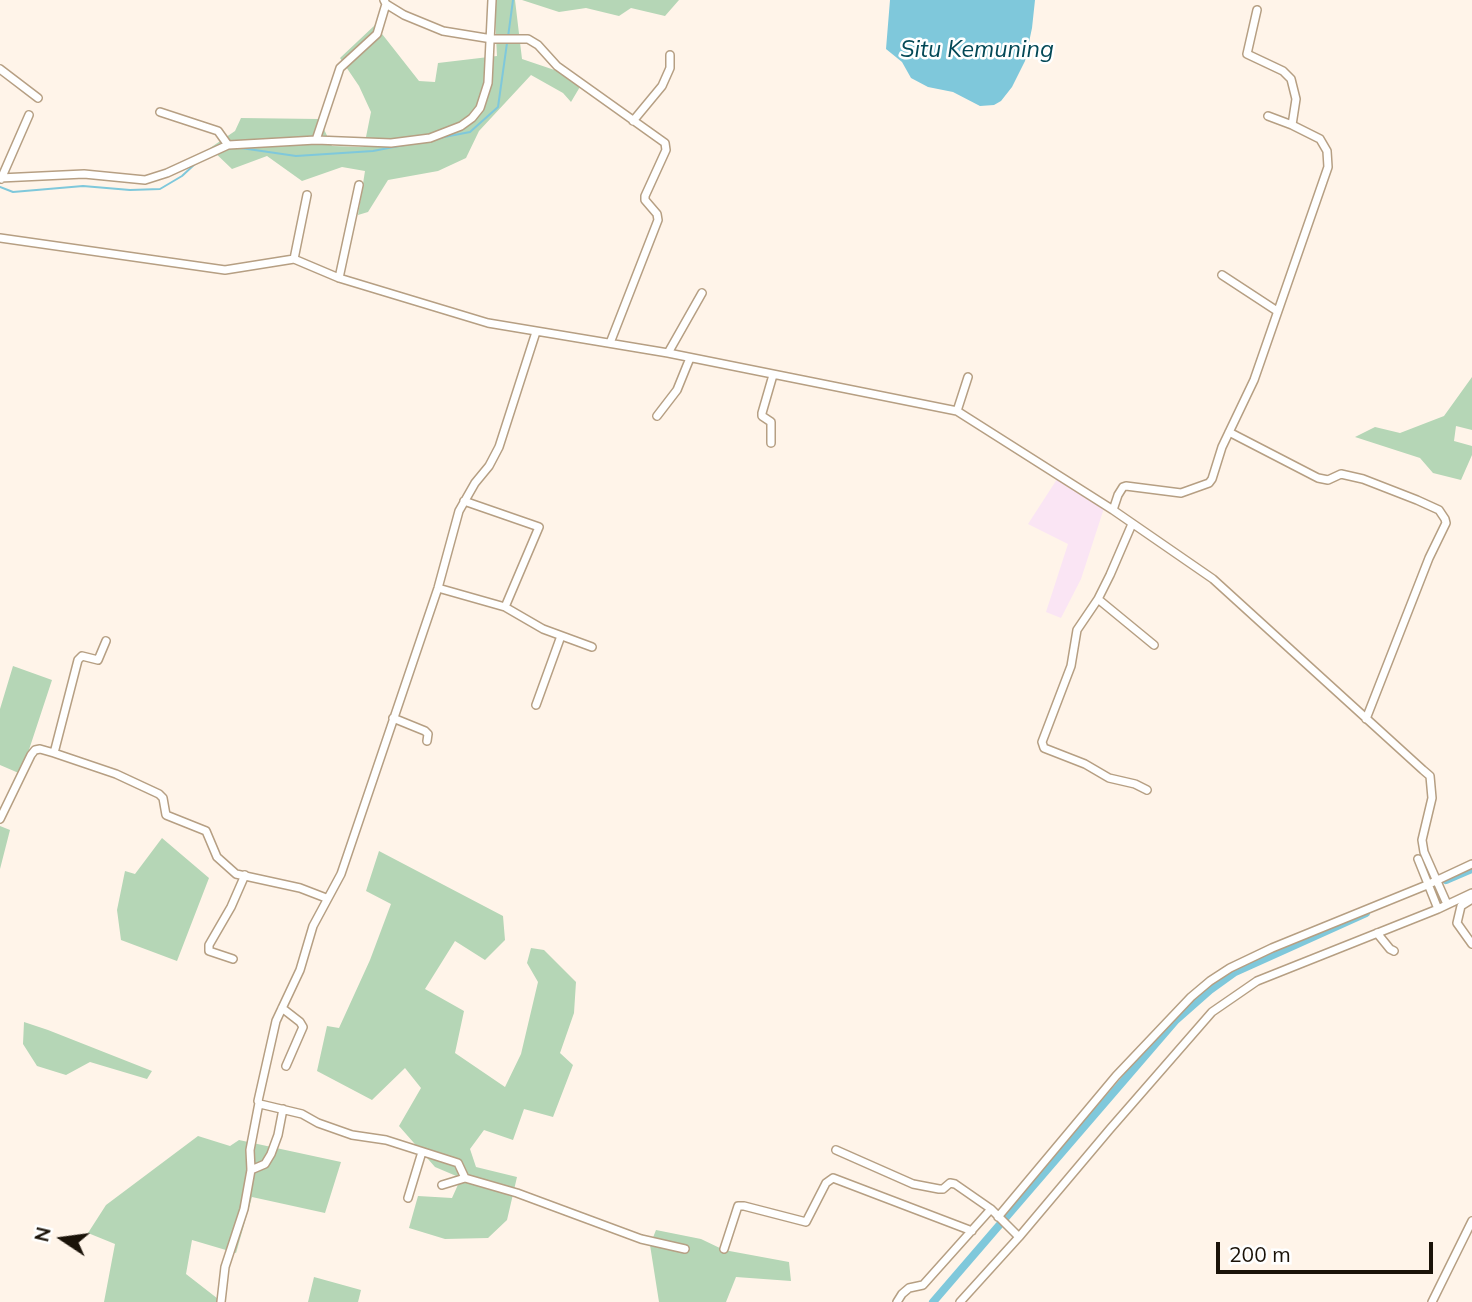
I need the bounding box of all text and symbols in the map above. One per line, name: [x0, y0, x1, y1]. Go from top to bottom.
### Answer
water label: Situ Kemuning: [900, 36, 1054, 64]
north arrow: [28, 1204, 98, 1274]
text: N: [29, 1225, 56, 1244]
scale bar: [1220, 1228, 1437, 1272]
text: 200 m: [1229, 1241, 1291, 1267]

